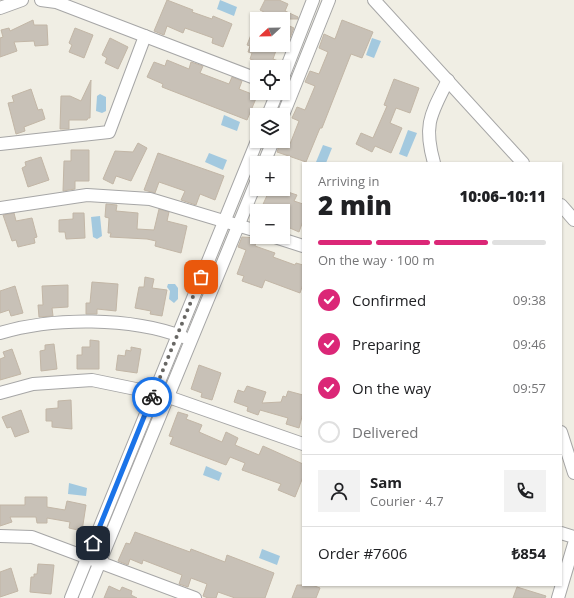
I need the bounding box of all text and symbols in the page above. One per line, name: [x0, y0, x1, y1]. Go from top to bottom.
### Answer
north arrow: [250, 12, 290, 52]
map controls: [250, 12, 290, 244]
button: locate: [250, 60, 290, 100]
button: layers: [250, 108, 290, 148]
button: +: [250, 156, 290, 196]
text: Arriving in: [318, 172, 380, 190]
text: 10:06–10:11: [460, 186, 546, 206]
text: 2 min: [318, 187, 392, 223]
button: −: [250, 204, 290, 244]
text: On the way · 100 m: [318, 251, 434, 269]
pin: [184, 260, 218, 294]
icon: bag: [190, 266, 212, 288]
icon: check: [318, 289, 340, 311]
text: Confirmed: [352, 290, 426, 310]
text: 09:38: [513, 291, 546, 309]
icon: check: [318, 333, 340, 355]
text: Preparing: [352, 334, 420, 354]
text: 09:46: [513, 335, 546, 353]
courier: [132, 377, 172, 417]
icon: check: [318, 377, 340, 399]
text: On the way: [352, 378, 431, 398]
text: 09:57: [513, 379, 546, 397]
icon: bike: [141, 386, 163, 408]
text: Delivered: [352, 422, 419, 442]
button: person: [318, 470, 360, 512]
button: phone: [504, 470, 546, 512]
text: Sam: [370, 472, 402, 492]
text: Courier · 4.7: [370, 492, 444, 510]
pin: [76, 526, 110, 560]
icon: home: [82, 532, 104, 554]
text: Order #7606: [318, 543, 407, 563]
text: ₺854: [512, 543, 546, 563]

